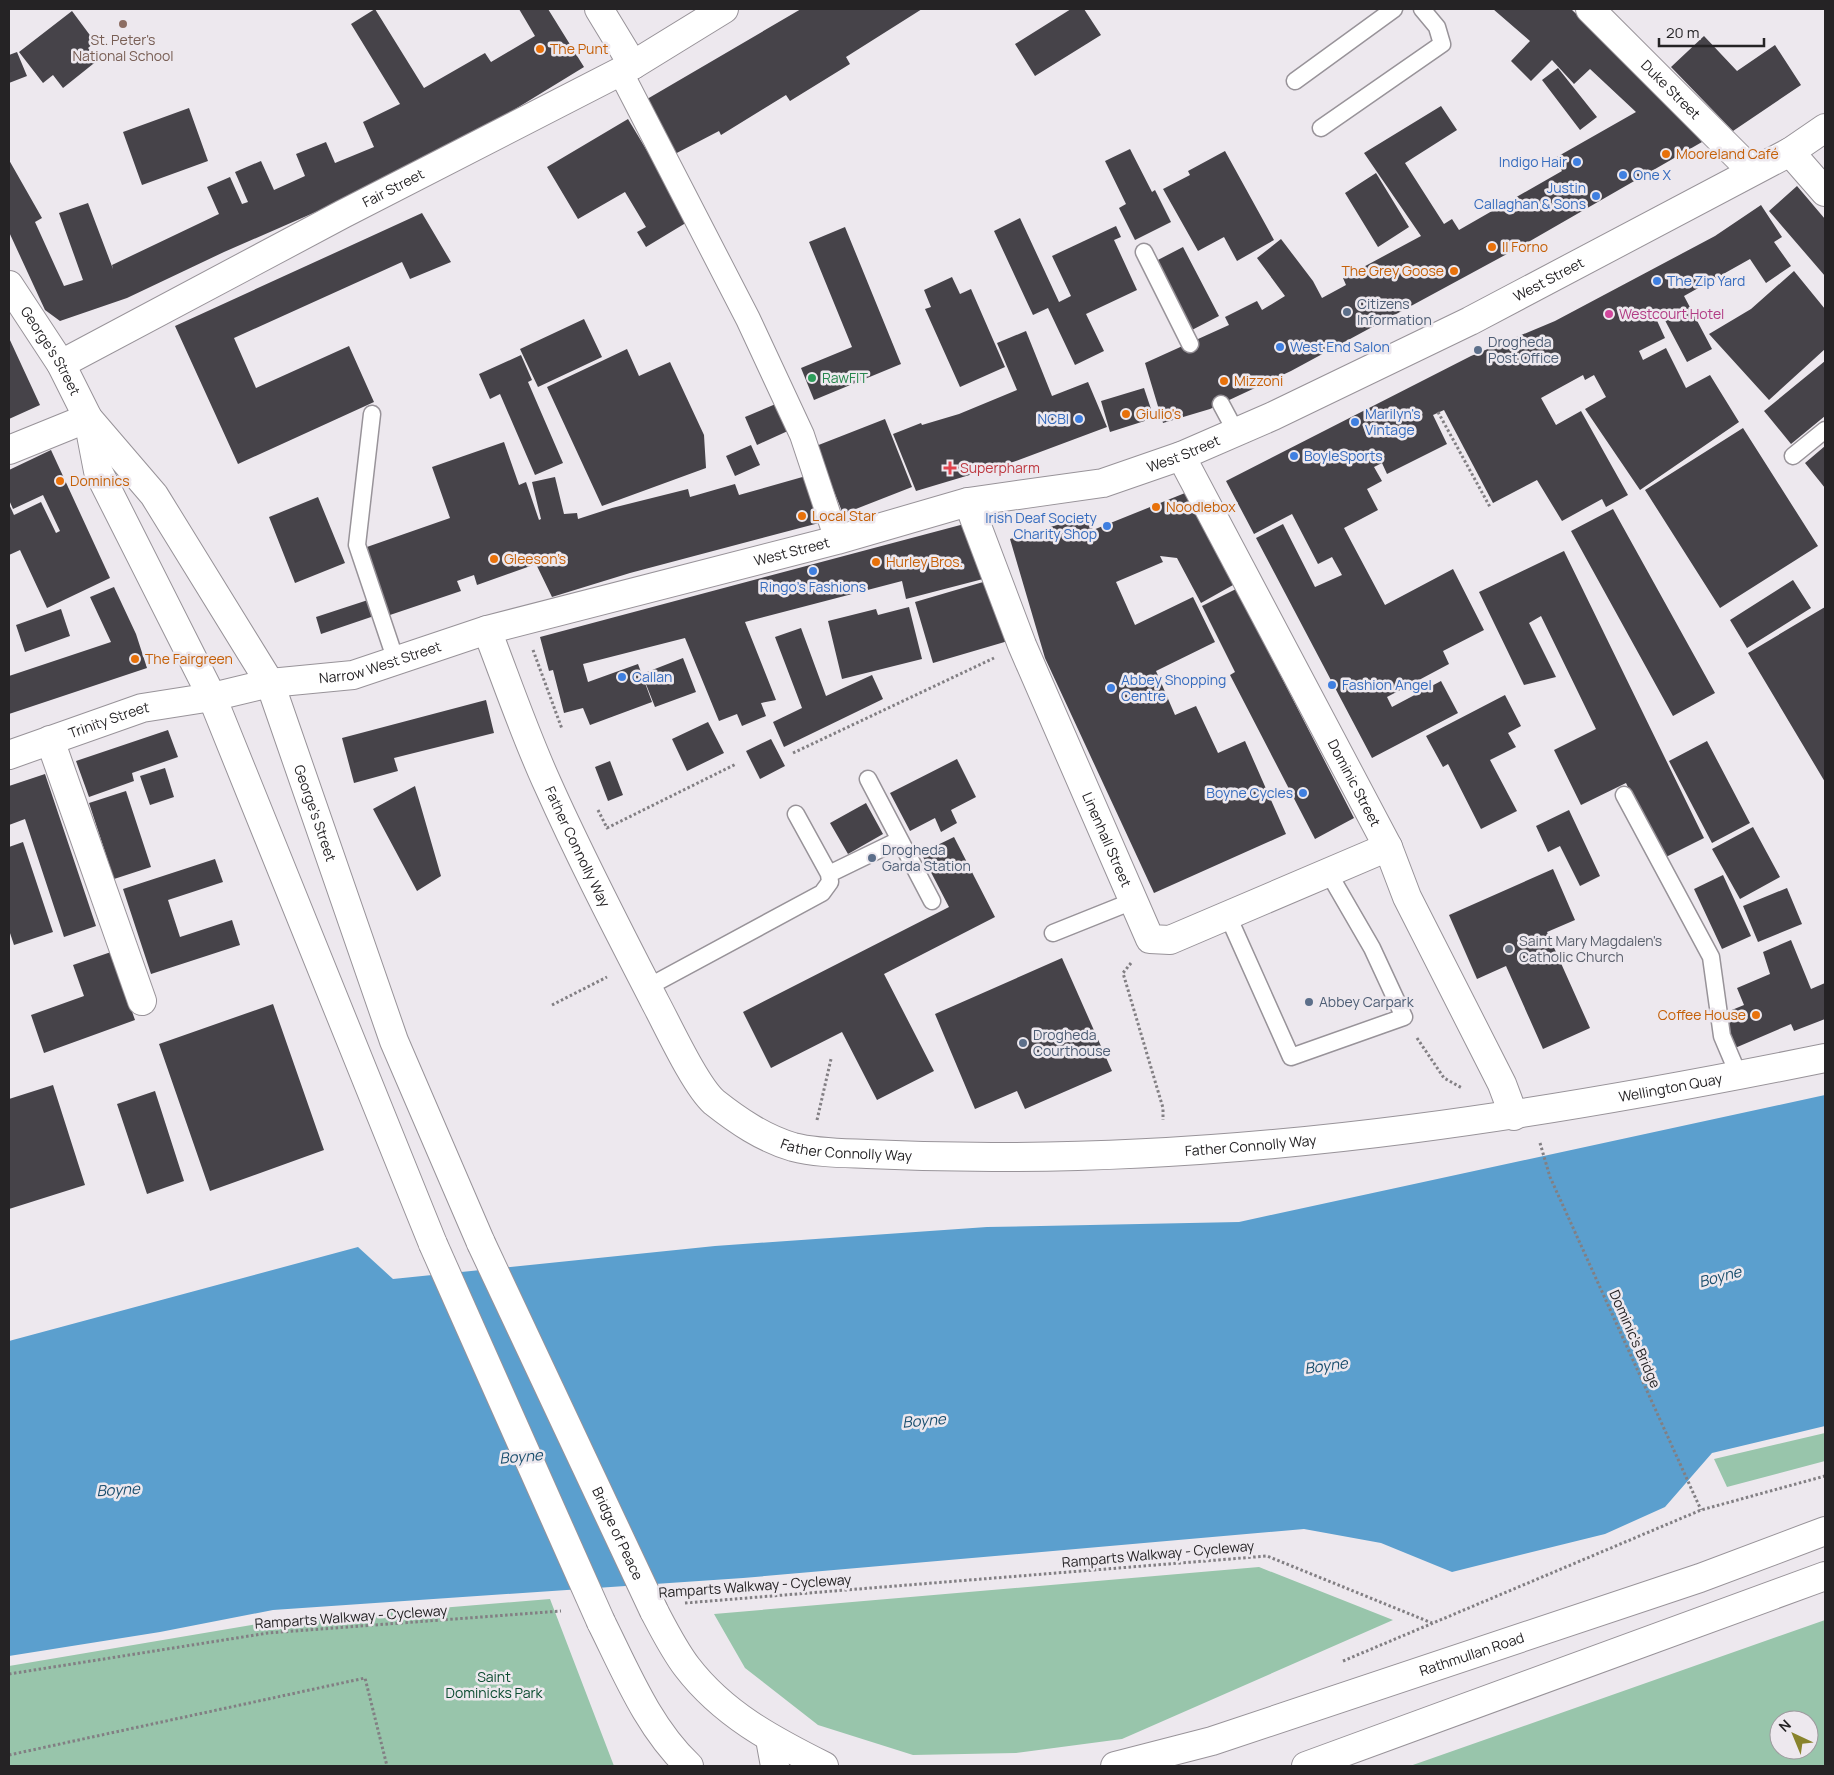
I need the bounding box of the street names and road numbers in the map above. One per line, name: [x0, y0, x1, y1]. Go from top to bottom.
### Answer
street label: Duke Street: [1637, 55, 1705, 123]
street label: Fair Street: [359, 164, 428, 211]
street label: West Street: [1510, 252, 1587, 305]
street label: George's Street: [17, 303, 85, 399]
street label: West Street: [1144, 430, 1223, 476]
street label: West Street: [752, 532, 832, 570]
street label: Narrow West Street: [318, 636, 444, 687]
street label: Trinity Street: [66, 697, 151, 742]
street label: Dominic Street: [1324, 736, 1386, 830]
street label: George's Street: [290, 762, 341, 864]
street label: Father Connolly Way: [541, 783, 615, 911]
street label: Linenhall Street: [1078, 789, 1136, 890]
street label: Wellington Quay: [1617, 1068, 1724, 1106]
street label: Father Connolly Way: [1184, 1130, 1318, 1160]
street label: Father Connolly Way: [778, 1134, 913, 1165]
street label: Dominic's Bridge: [1605, 1287, 1666, 1391]
street label: Bridge of Peace: [588, 1484, 648, 1583]
street label: Ramparts Walkway - Cycleway: [1061, 1536, 1256, 1571]
street label: Ramparts Walkway - Cycleway: [658, 1569, 853, 1602]
street label: Ramparts Walkway - Cycleway: [254, 1600, 449, 1633]
street label: Rathmullan Road: [1417, 1627, 1526, 1680]

